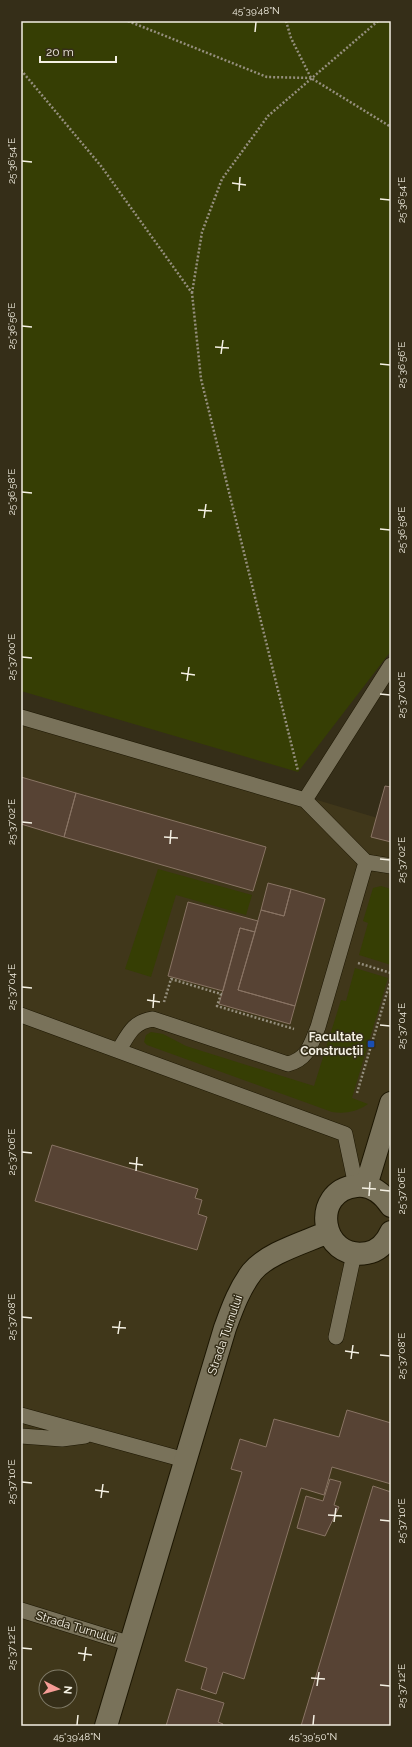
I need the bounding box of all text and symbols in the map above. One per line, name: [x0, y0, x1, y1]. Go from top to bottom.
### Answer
text: 45°39'48"N: [232, 5, 280, 16]
scale bar: [40, 38, 116, 64]
text: 20 m: [46, 45, 74, 59]
text: 25°36'54"E: [6, 138, 17, 184]
text: 25°36'54"E: [396, 177, 407, 223]
text: 25°36'56"E: [6, 303, 17, 349]
text: 25°36'56"E: [396, 342, 407, 388]
text: 25°36'58"E: [6, 469, 17, 515]
text: 25°36'58"E: [396, 507, 407, 553]
text: 25°37'00"E: [6, 634, 17, 680]
text: 25°37'00"E: [396, 672, 407, 718]
text: 25°37'02"E: [6, 799, 17, 845]
text: 25°37'02"E: [396, 837, 407, 883]
text: 25°37'04"E: [6, 964, 17, 1010]
text: 25°37'04"E: [396, 1003, 407, 1049]
place label: Facultate Construcții: [300, 1030, 363, 1058]
marker: Facultate Construcții: [366, 1039, 376, 1049]
text: 25°37'06"E: [6, 1129, 17, 1175]
text: 25°37'06"E: [396, 1168, 407, 1214]
street label: Strada Turnului: [205, 1293, 245, 1377]
text: 25°37'08"E: [6, 1294, 17, 1340]
text: 25°37'08"E: [396, 1333, 407, 1379]
text: 25°37'10"E: [6, 1459, 17, 1505]
text: 25°37'10"E: [396, 1498, 407, 1544]
street label: Strada Turnului: [34, 1608, 118, 1646]
text: 25°37'12"E: [6, 1626, 17, 1670]
text: 25°37'12"E: [396, 1664, 407, 1708]
north arrow: [38, 1669, 78, 1709]
text: N: [61, 1685, 74, 1695]
text: 45°39'48"N: [53, 1731, 101, 1742]
text: 45°39'50"N: [289, 1731, 337, 1742]

